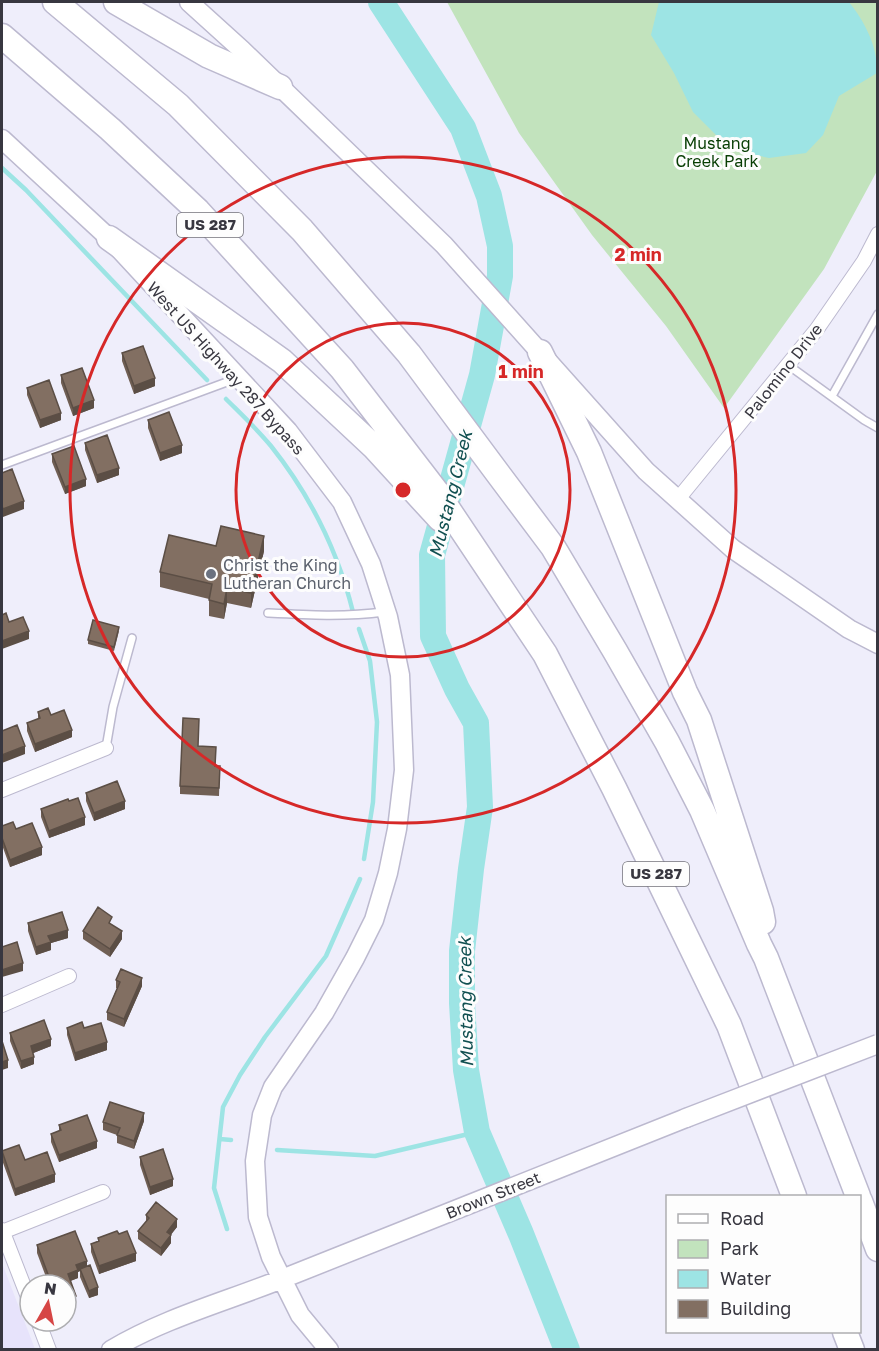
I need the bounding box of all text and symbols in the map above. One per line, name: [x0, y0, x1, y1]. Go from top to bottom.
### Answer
park label: Mustang Creek Park: [675, 133, 759, 171]
road number: US 287: [177, 213, 243, 237]
text: 2 min: [614, 243, 662, 265]
street label: West US Highway 287 Bypass: [143, 277, 309, 459]
street label: Palomino Drive: [740, 319, 826, 423]
text: 1 min: [498, 360, 544, 382]
water label: Mustang Creek: [424, 426, 477, 560]
centre of rings: [393, 480, 413, 500]
place label: Christ the King Lutheran Church: [223, 555, 351, 593]
marker: Christ the King Lutheran Church: [204, 567, 218, 581]
road number: US 287: [623, 862, 689, 886]
water label: Mustang Creek: [453, 935, 477, 1067]
street label: Brown Street: [443, 1167, 543, 1223]
legend: [666, 1195, 861, 1333]
text: Road: [720, 1207, 764, 1229]
text: Park: [720, 1237, 759, 1259]
text: Water: [720, 1267, 771, 1289]
north arrow: [18, 1273, 78, 1333]
text: N: [43, 1277, 58, 1299]
text: Building: [720, 1297, 791, 1319]

